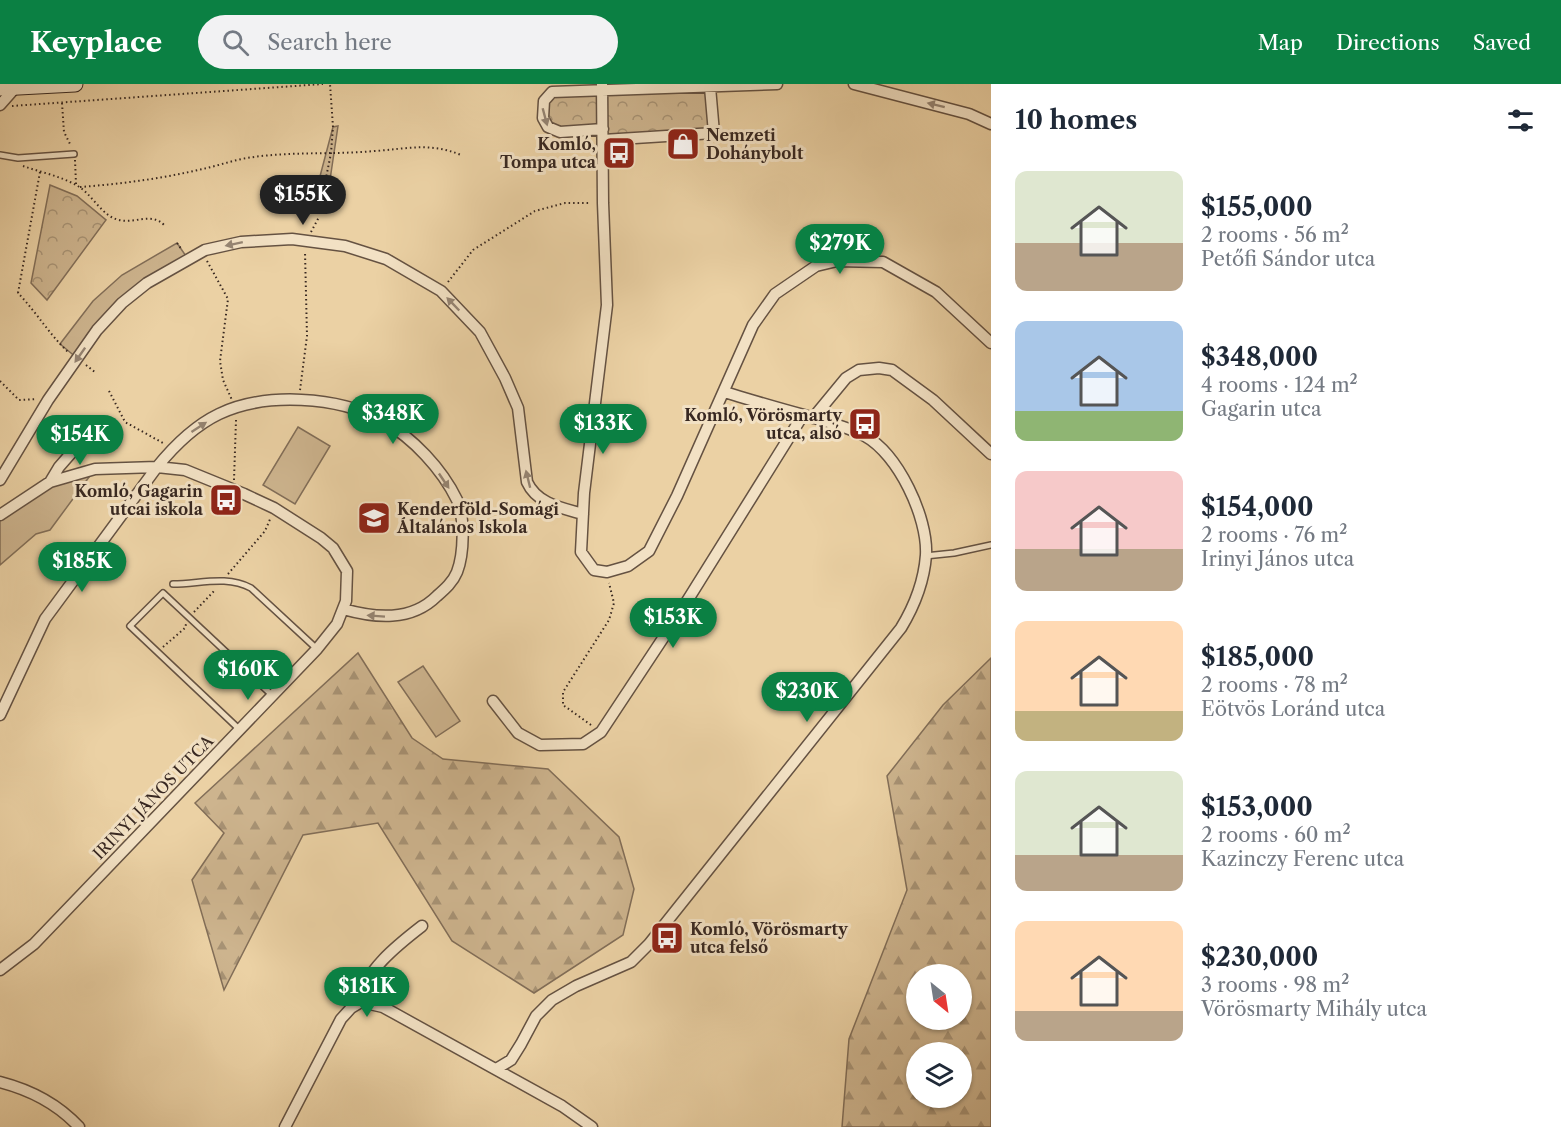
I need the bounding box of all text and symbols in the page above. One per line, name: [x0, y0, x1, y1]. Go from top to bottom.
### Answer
search box: [198, 15, 618, 69]
text: Keyplace: [30, 25, 162, 59]
icon: search: [219, 26, 252, 59]
text: Search here: [267, 29, 392, 56]
text: Map: [1258, 30, 1303, 55]
text: Directions: [1336, 30, 1440, 55]
text: Saved: [1473, 30, 1531, 55]
one-way arrow: [927, 100, 945, 110]
text: 10 homes: [1015, 104, 1137, 136]
icon: filters: [1504, 104, 1537, 137]
one-way arrow: [541, 108, 551, 127]
place label: Nemzeti Dohánybolt: [706, 125, 804, 163]
shop icon: Nemzeti Dohánybolt: [665, 126, 701, 162]
place label: Komló, Tompa utca: [500, 134, 597, 172]
bus stop icon: Komló, Tompa utca: [601, 135, 637, 171]
pin: $155K: [261, 175, 345, 226]
text: $155K: [274, 182, 332, 206]
text: $155,000: [1201, 191, 1312, 223]
icon: home: [1063, 195, 1135, 267]
text: 2 rooms · 56 m²: [1201, 223, 1349, 247]
pin: $279K: [798, 224, 882, 275]
text: $279K: [809, 231, 871, 255]
one-way arrow: [224, 239, 243, 249]
text: Petőfi Sándor utca: [1201, 247, 1375, 271]
one-way arrow: [447, 298, 461, 312]
text: $348,000: [1201, 341, 1318, 373]
icon: home: [1063, 345, 1135, 417]
one-way arrow: [74, 346, 86, 362]
text: 4 rooms · 124 m²: [1201, 373, 1358, 397]
pin: $348K: [351, 394, 435, 445]
text: Gagarin utca: [1201, 397, 1322, 421]
text: $348K: [362, 401, 424, 425]
pin: $133K: [561, 404, 645, 455]
place label: Komló, Vörösmarty utca, alsó: [684, 405, 843, 443]
bus stop icon: Komló, Vörösmarty utca, alsó: [847, 406, 883, 442]
text: $133K: [574, 411, 632, 435]
pin: $154K: [38, 415, 122, 466]
text: $154K: [50, 422, 110, 446]
one-way arrow: [191, 422, 207, 433]
one-way arrow: [522, 470, 532, 488]
one-way arrow: [438, 472, 450, 488]
place label: Komló, Gagarin utcai iskola: [75, 481, 204, 519]
bus stop icon: Komló, Gagarin utcai iskola: [208, 482, 244, 518]
text: $154,000: [1201, 491, 1314, 523]
icon: home: [1063, 495, 1135, 567]
place label: Kenderföld-Somági Általános Iskola: [396, 499, 559, 537]
school or university icon: Kenderföld-Somági Általános Iskola: [356, 500, 392, 536]
text: 2 rooms · 76 m²: [1201, 523, 1347, 547]
pin: $185K: [40, 542, 124, 593]
text: Irinyi János utca: [1201, 547, 1354, 571]
text: $185K: [52, 549, 112, 573]
pin: $153K: [631, 598, 715, 649]
text: $153K: [644, 605, 702, 629]
one-way arrow: [367, 611, 386, 620]
text: $185,000: [1201, 641, 1314, 673]
icon: home: [1063, 645, 1135, 717]
pin: $160K: [206, 650, 290, 701]
text: $160K: [218, 657, 278, 681]
pin: $230K: [765, 672, 849, 723]
text: 2 rooms · 78 m²: [1201, 673, 1348, 697]
text: $230K: [776, 679, 839, 703]
text: Eötvös Loránd utca: [1201, 697, 1385, 721]
street label: IRINYI JÁNOS UTCA: [89, 730, 218, 863]
text: $153,000: [1201, 791, 1313, 823]
icon: home: [1063, 795, 1135, 867]
text: 2 rooms · 60 m²: [1201, 823, 1351, 847]
text: Kazinczy Ferenc utca: [1201, 847, 1404, 871]
place label: Komló, Vörösmarty utca felső: [690, 919, 849, 957]
bus stop icon: Komló, Vörösmarty utca felső: [649, 920, 685, 956]
text: $230,000: [1201, 941, 1318, 973]
icon: home: [1063, 945, 1135, 1017]
north arrow: [906, 964, 972, 1030]
map controls: [906, 964, 972, 1108]
pin: $181K: [325, 967, 409, 1018]
text: 3 rooms · 98 m²: [1201, 973, 1349, 997]
text: $181K: [338, 974, 396, 998]
text: Vörösmarty Mihály utca: [1201, 997, 1427, 1021]
button: layers: [906, 1042, 972, 1108]

